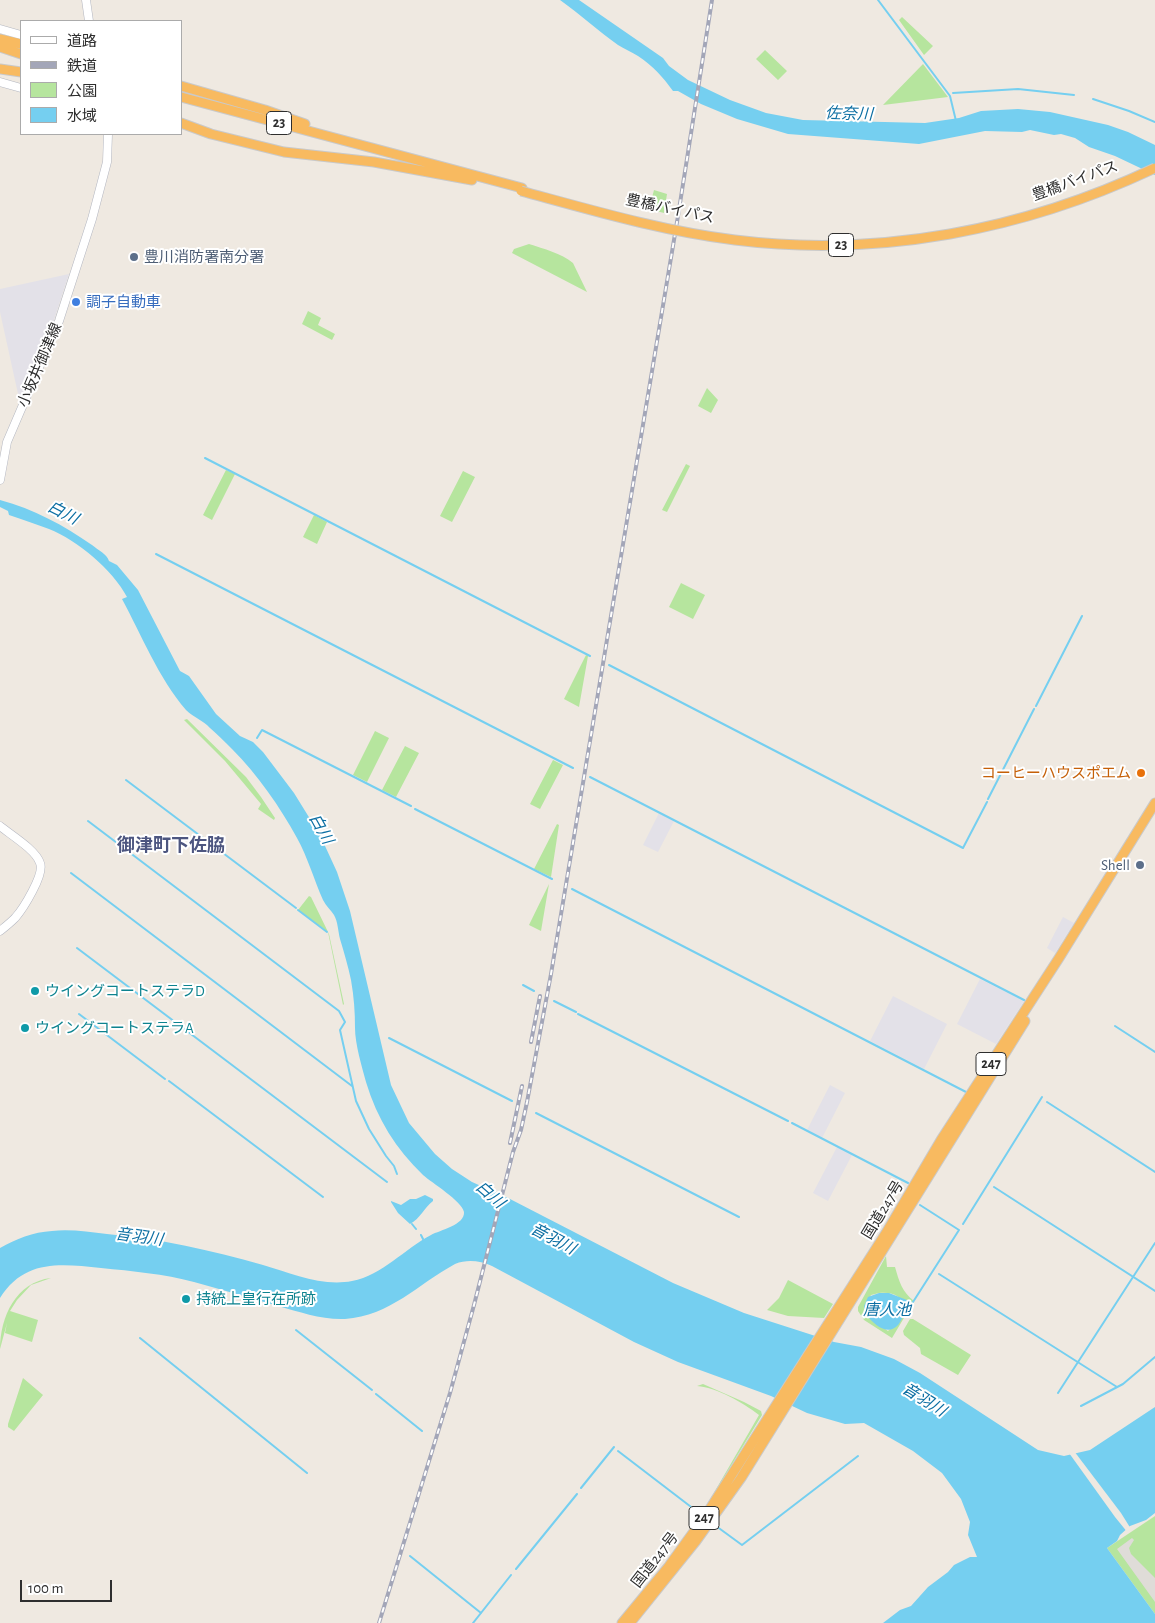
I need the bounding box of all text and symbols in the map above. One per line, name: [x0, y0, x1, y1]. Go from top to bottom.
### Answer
legend: [20, 20, 182, 135]
text: 道路: [67, 34, 97, 49]
text: 鉄道: [67, 59, 97, 74]
text: 公園: [67, 84, 97, 99]
water label: 佐奈川: [825, 104, 873, 124]
text: 水域: [67, 109, 97, 124]
road number: 23: [266, 112, 292, 134]
street label: 豊橋バイパス: [1030, 157, 1120, 205]
street label: 豊橋バイパス: [624, 191, 716, 227]
road number: 23: [828, 234, 854, 256]
place label: 豊川消防署南分署: [144, 248, 264, 266]
marker: 豊川消防署南分署: [128, 251, 140, 263]
place label: 調子自動車: [86, 293, 161, 311]
marker: 調子自動車: [70, 296, 82, 308]
street label: 小坂井御津線: [14, 320, 66, 410]
water label: 白川: [44, 497, 82, 529]
place label: コーヒーハウスポエム: [981, 764, 1131, 782]
marker: コーヒーハウスポエム: [1135, 767, 1147, 779]
water label: 白川: [305, 810, 337, 848]
district label: 御津町下佐脇: [117, 835, 225, 857]
place label: Shell: [1101, 856, 1130, 874]
marker: Shell: [1134, 859, 1146, 871]
place label: ウイングコートステラD: [45, 982, 205, 1000]
marker: ウイングコートステラD: [29, 985, 41, 997]
place label: ウイングコートステラA: [35, 1019, 194, 1037]
marker: ウイングコートステラA: [19, 1022, 31, 1034]
road number: 247: [976, 1052, 1006, 1076]
water label: 白川: [472, 1177, 508, 1213]
street label: 国道247号: [858, 1177, 908, 1243]
water label: 音羽川: [527, 1219, 579, 1259]
water label: 音羽川: [114, 1224, 164, 1250]
place label: 持統上皇行在所跡: [196, 1290, 316, 1308]
marker: 持統上皇行在所跡: [180, 1293, 192, 1305]
water label: 唐人池: [863, 1300, 911, 1320]
water label: 音羽川: [899, 1379, 949, 1421]
road number: 247: [689, 1506, 719, 1530]
street label: 国道247号: [628, 1529, 682, 1591]
scale bar: [22, 1570, 115, 1602]
text: 100 m: [28, 1581, 63, 1596]

